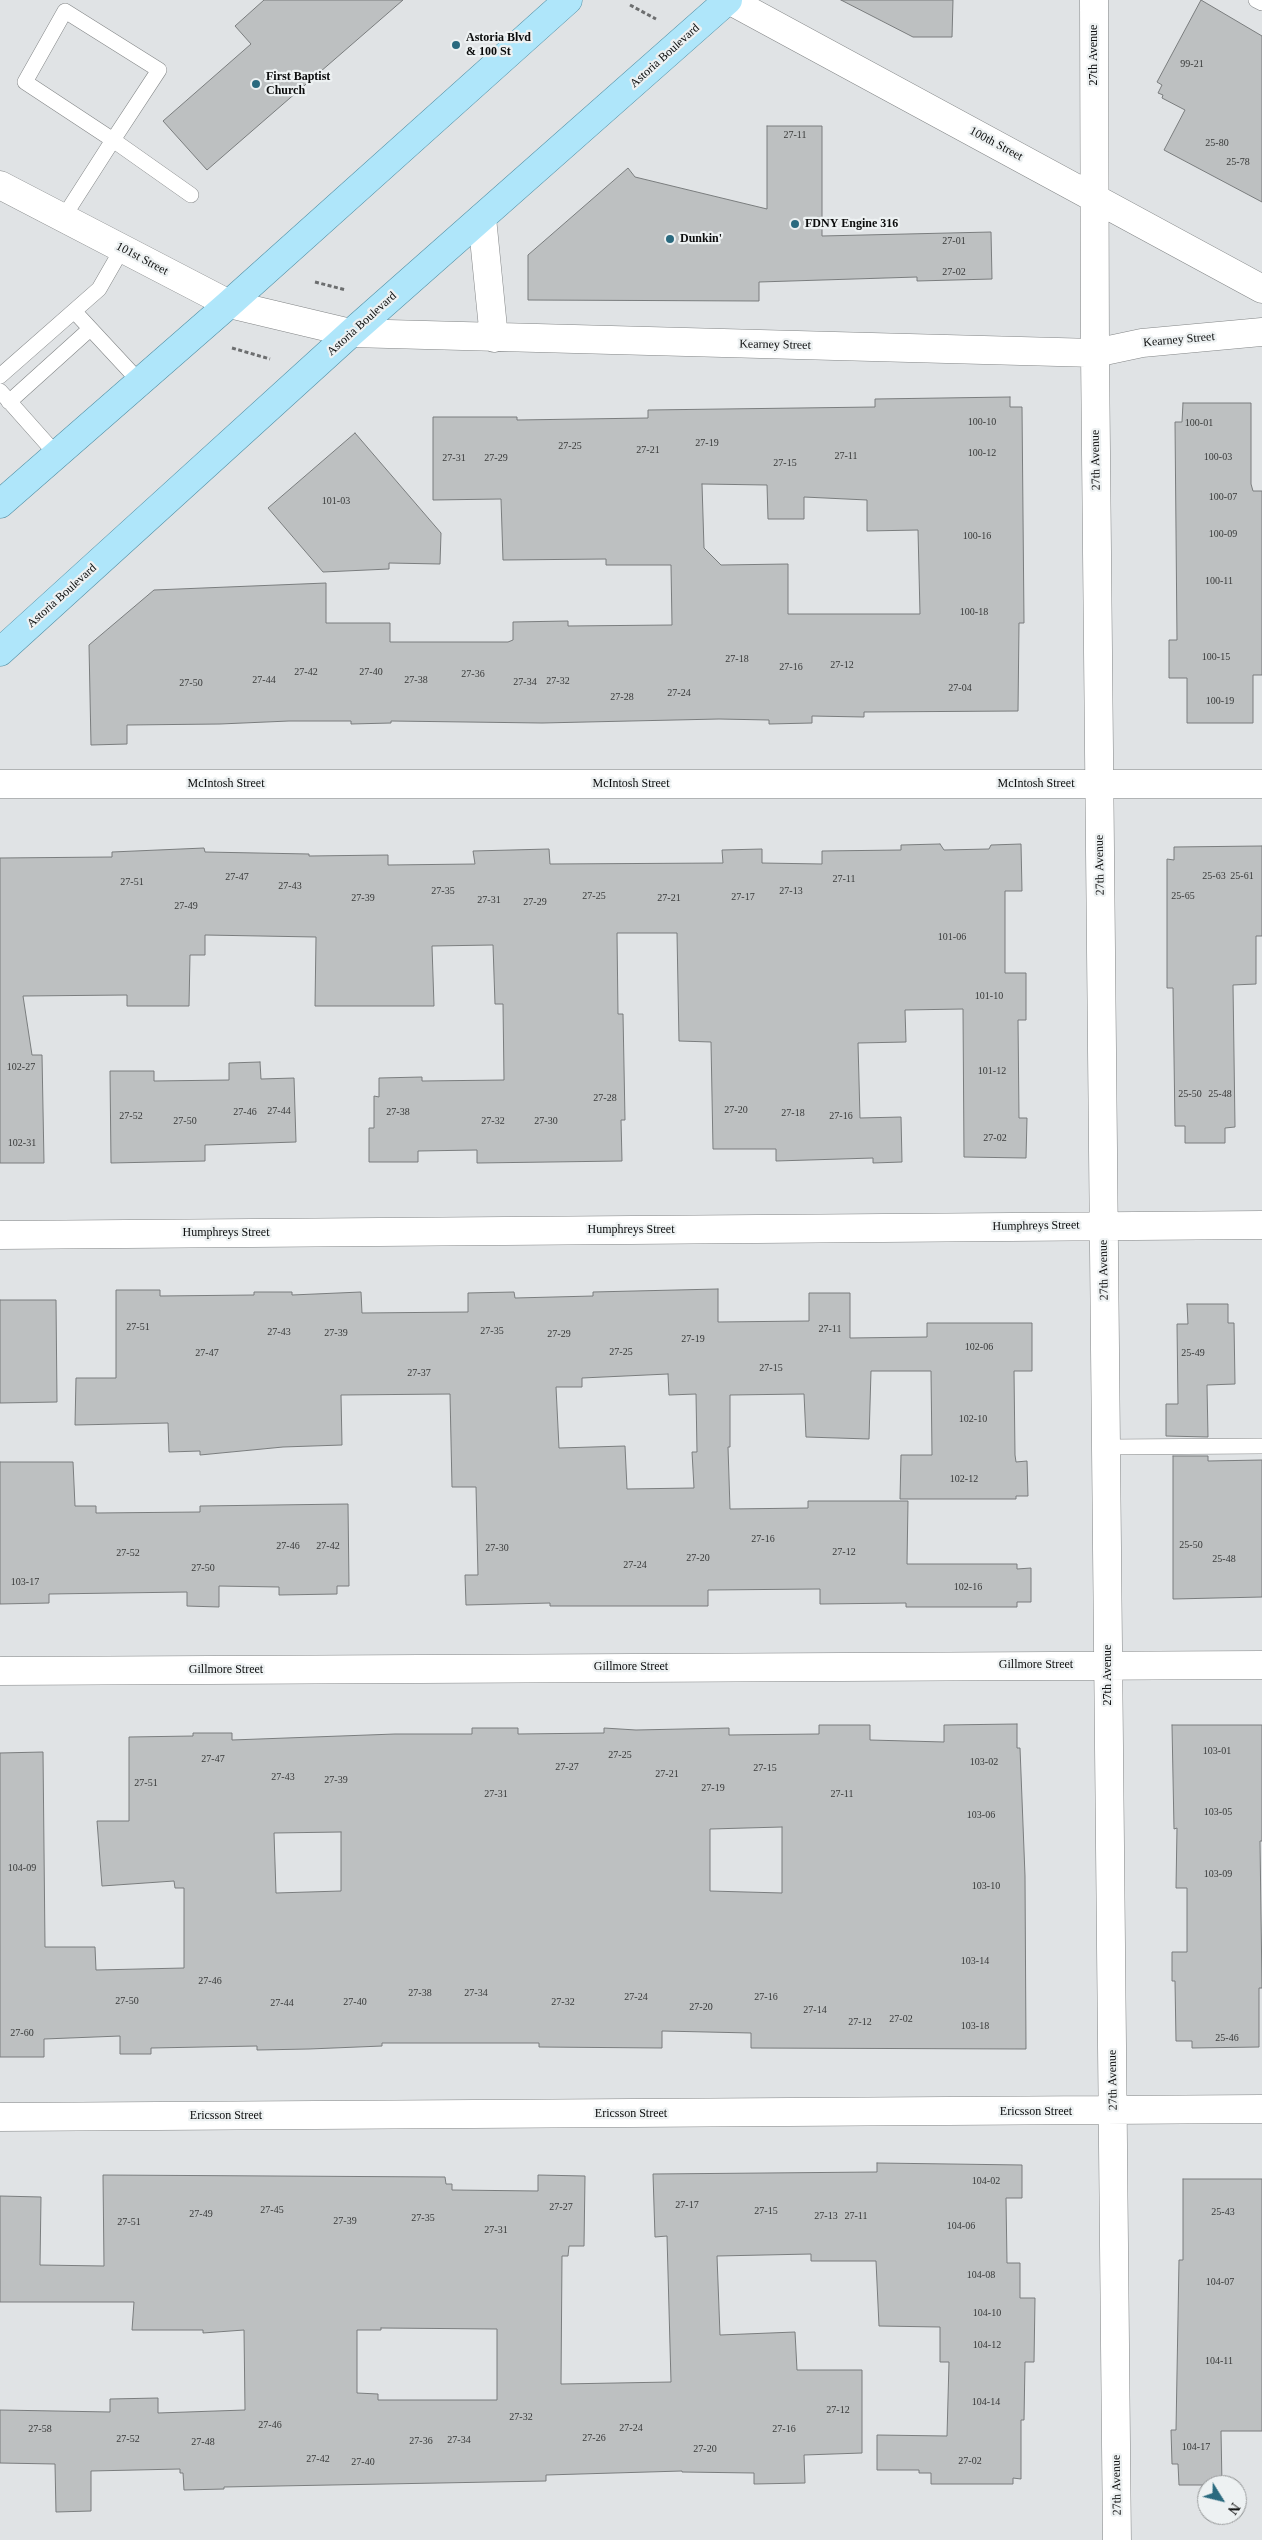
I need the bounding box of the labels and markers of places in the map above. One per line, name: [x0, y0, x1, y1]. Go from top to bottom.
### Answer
place label: Astoria Blvd & 100 St: [466, 31, 531, 59]
marker: Astoria Blvd & 100 St: [450, 39, 462, 51]
place label: First Baptist Church: [266, 70, 330, 98]
marker: First Baptist Church: [250, 78, 262, 90]
place label: FDNY Engine 316: [805, 217, 898, 231]
marker: FDNY Engine 316: [789, 218, 801, 230]
place label: Dunkin': [680, 232, 722, 246]
marker: Dunkin': [664, 233, 676, 245]

